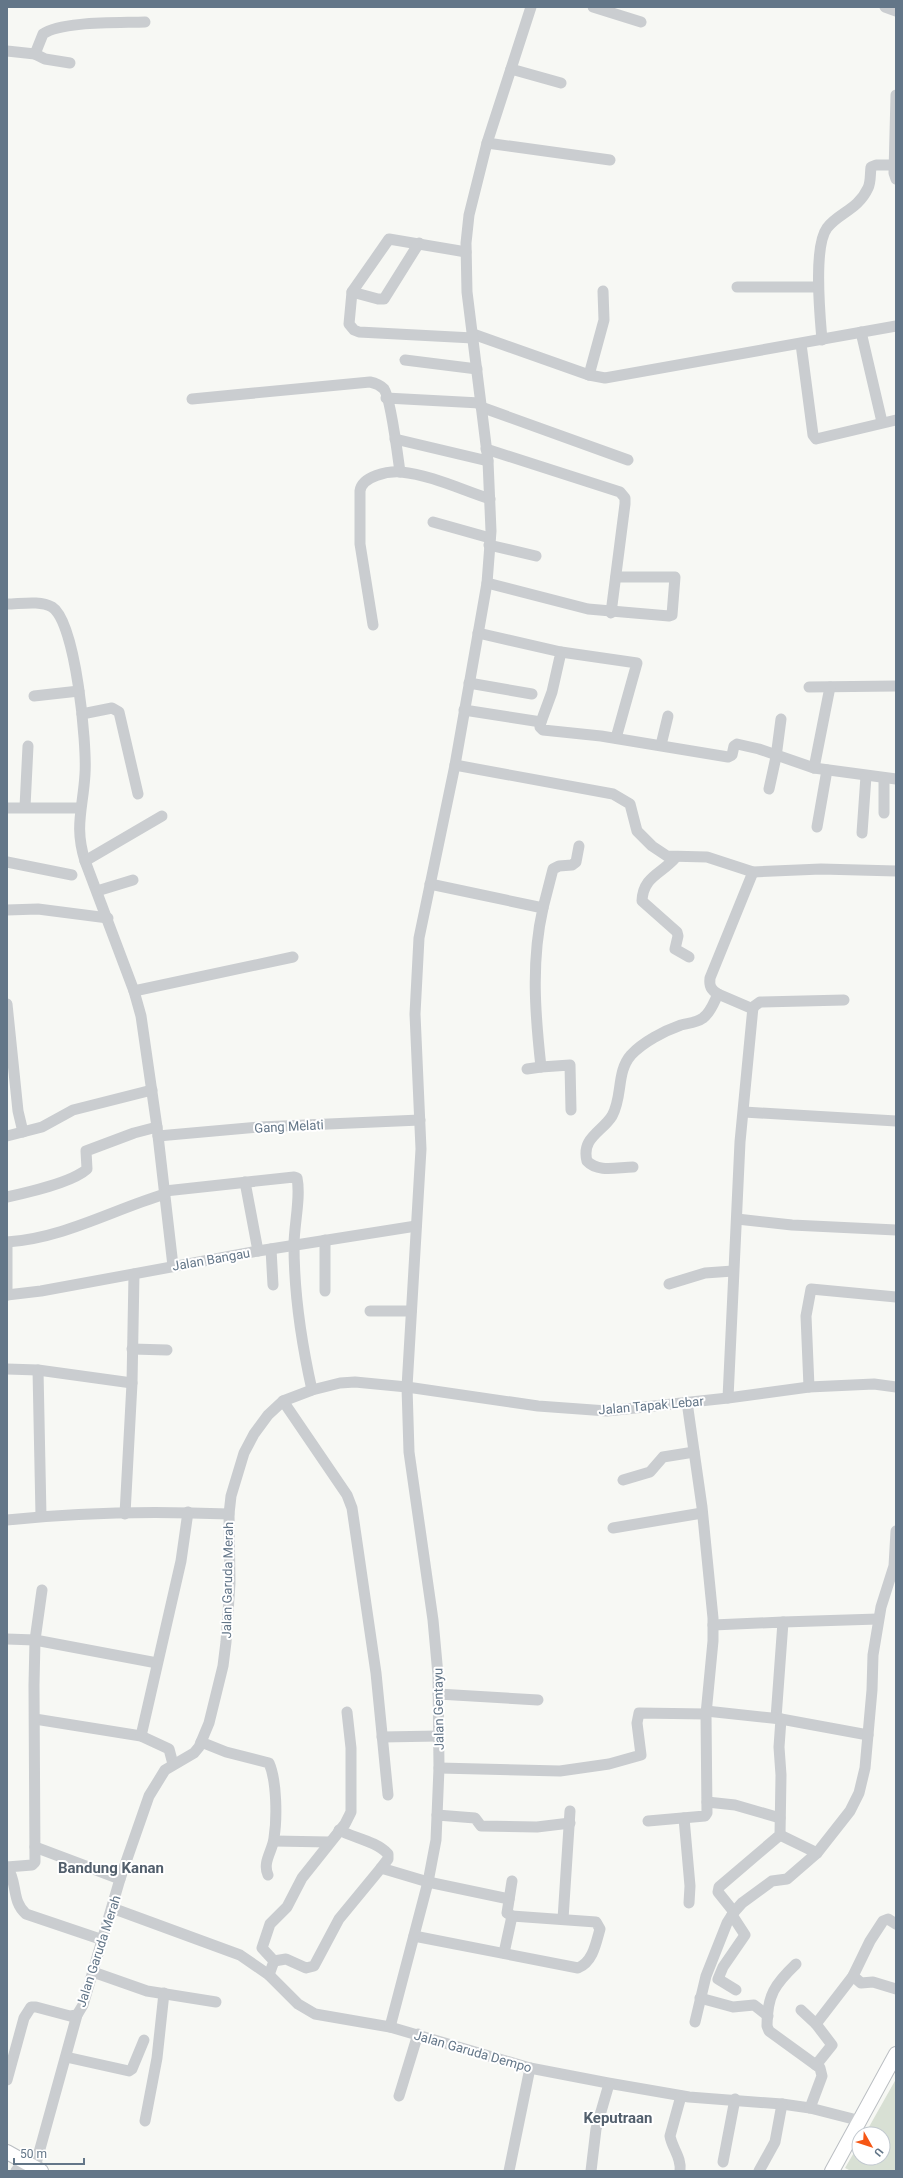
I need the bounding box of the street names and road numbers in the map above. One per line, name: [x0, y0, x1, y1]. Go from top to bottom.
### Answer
street label: Gang Melati: [254, 1117, 324, 1136]
street label: Jalan Bangau: [171, 1245, 251, 1274]
street label: Jalan Tapak Lebar: [598, 1393, 705, 1418]
street label: Jalan Garuda Merah: [219, 1522, 236, 1638]
street label: Jalan Gentayu: [430, 1668, 447, 1750]
street label: Jalan Garuda Merah: [73, 1893, 124, 2009]
street label: Jalan Garuda Dempo: [412, 2028, 533, 2075]

